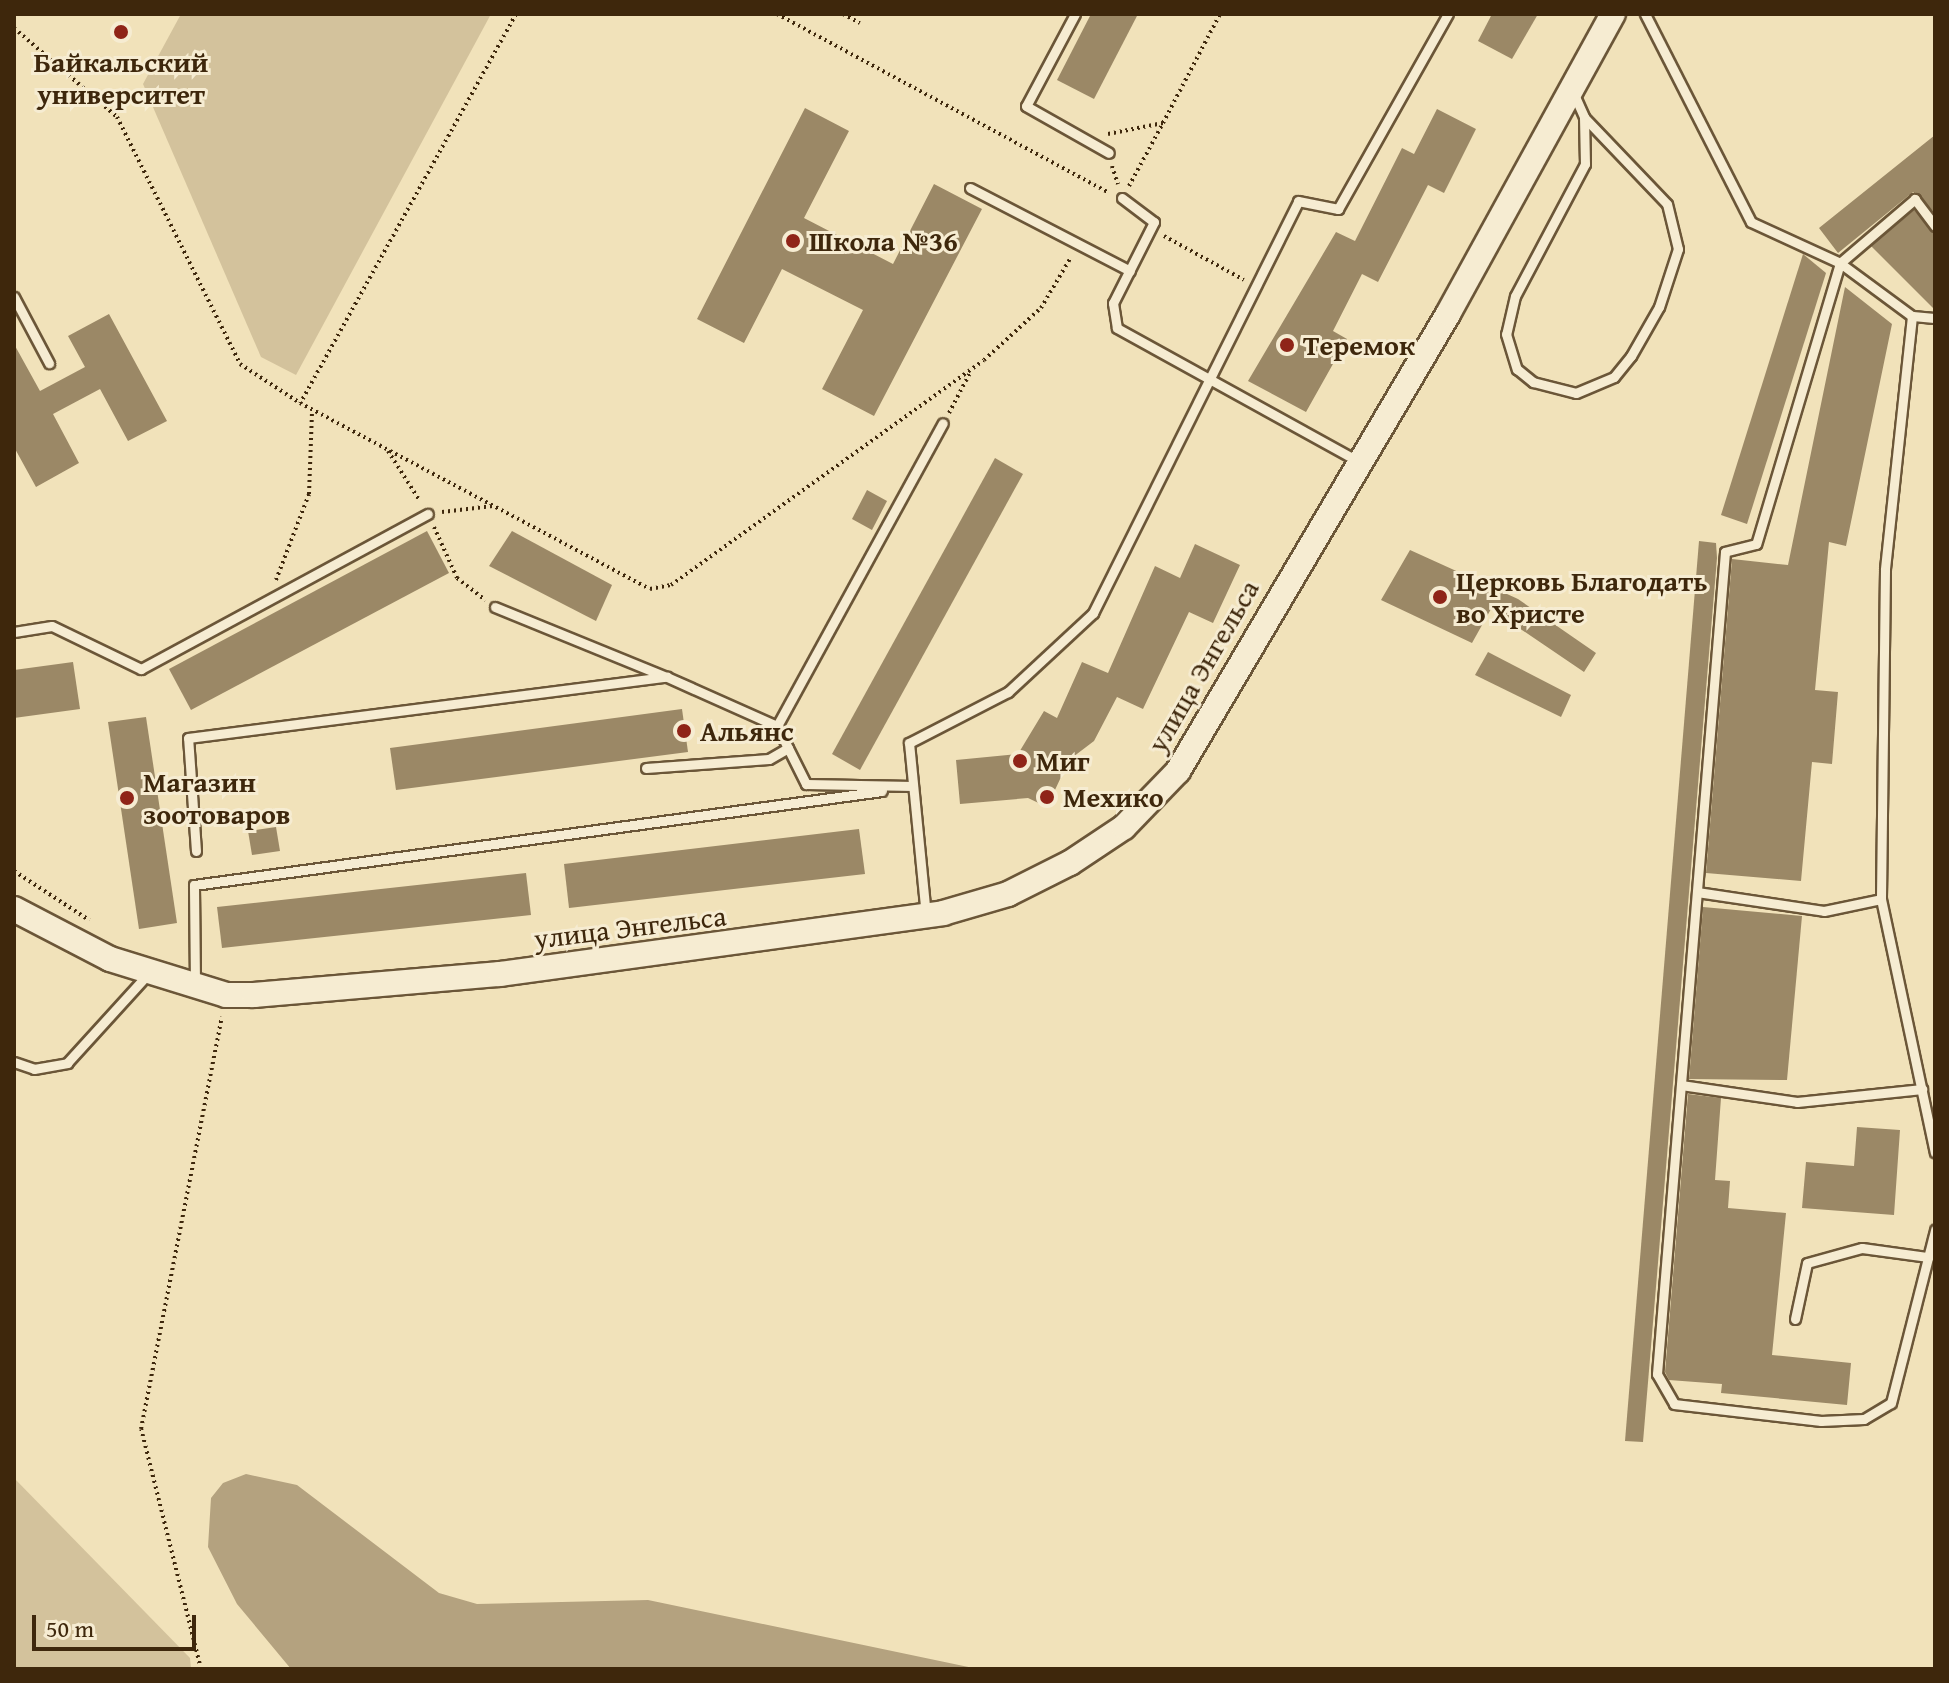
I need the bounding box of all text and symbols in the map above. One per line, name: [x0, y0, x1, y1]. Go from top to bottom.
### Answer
marker: Байкальский университет: [112, 23, 130, 41]
place label: Байкальский университет: [34, 45, 208, 111]
place label: Школа №36: [809, 224, 958, 258]
marker: Школа №36: [784, 232, 802, 250]
place label: Теремок: [1303, 328, 1415, 362]
marker: Теремок: [1278, 336, 1296, 354]
place label: Церковь Благодать во Христе: [1456, 564, 1707, 630]
street label: улица Энгельса: [1140, 574, 1266, 758]
marker: Церковь Благодать во Христе: [1431, 588, 1449, 606]
place label: Альянс: [700, 714, 794, 748]
marker: Альянс: [675, 722, 693, 740]
place label: Миг: [1036, 744, 1090, 778]
marker: Миг: [1011, 752, 1029, 770]
place label: Магазин зоотоваров: [143, 765, 291, 831]
place label: Мехико: [1063, 780, 1164, 814]
marker: Мехико: [1038, 788, 1056, 806]
marker: Магазин зоотоваров: [118, 789, 136, 807]
street label: улица Энгельса: [532, 899, 728, 955]
scale bar: [36, 1599, 200, 1649]
text: 50 m: [46, 1611, 94, 1646]

